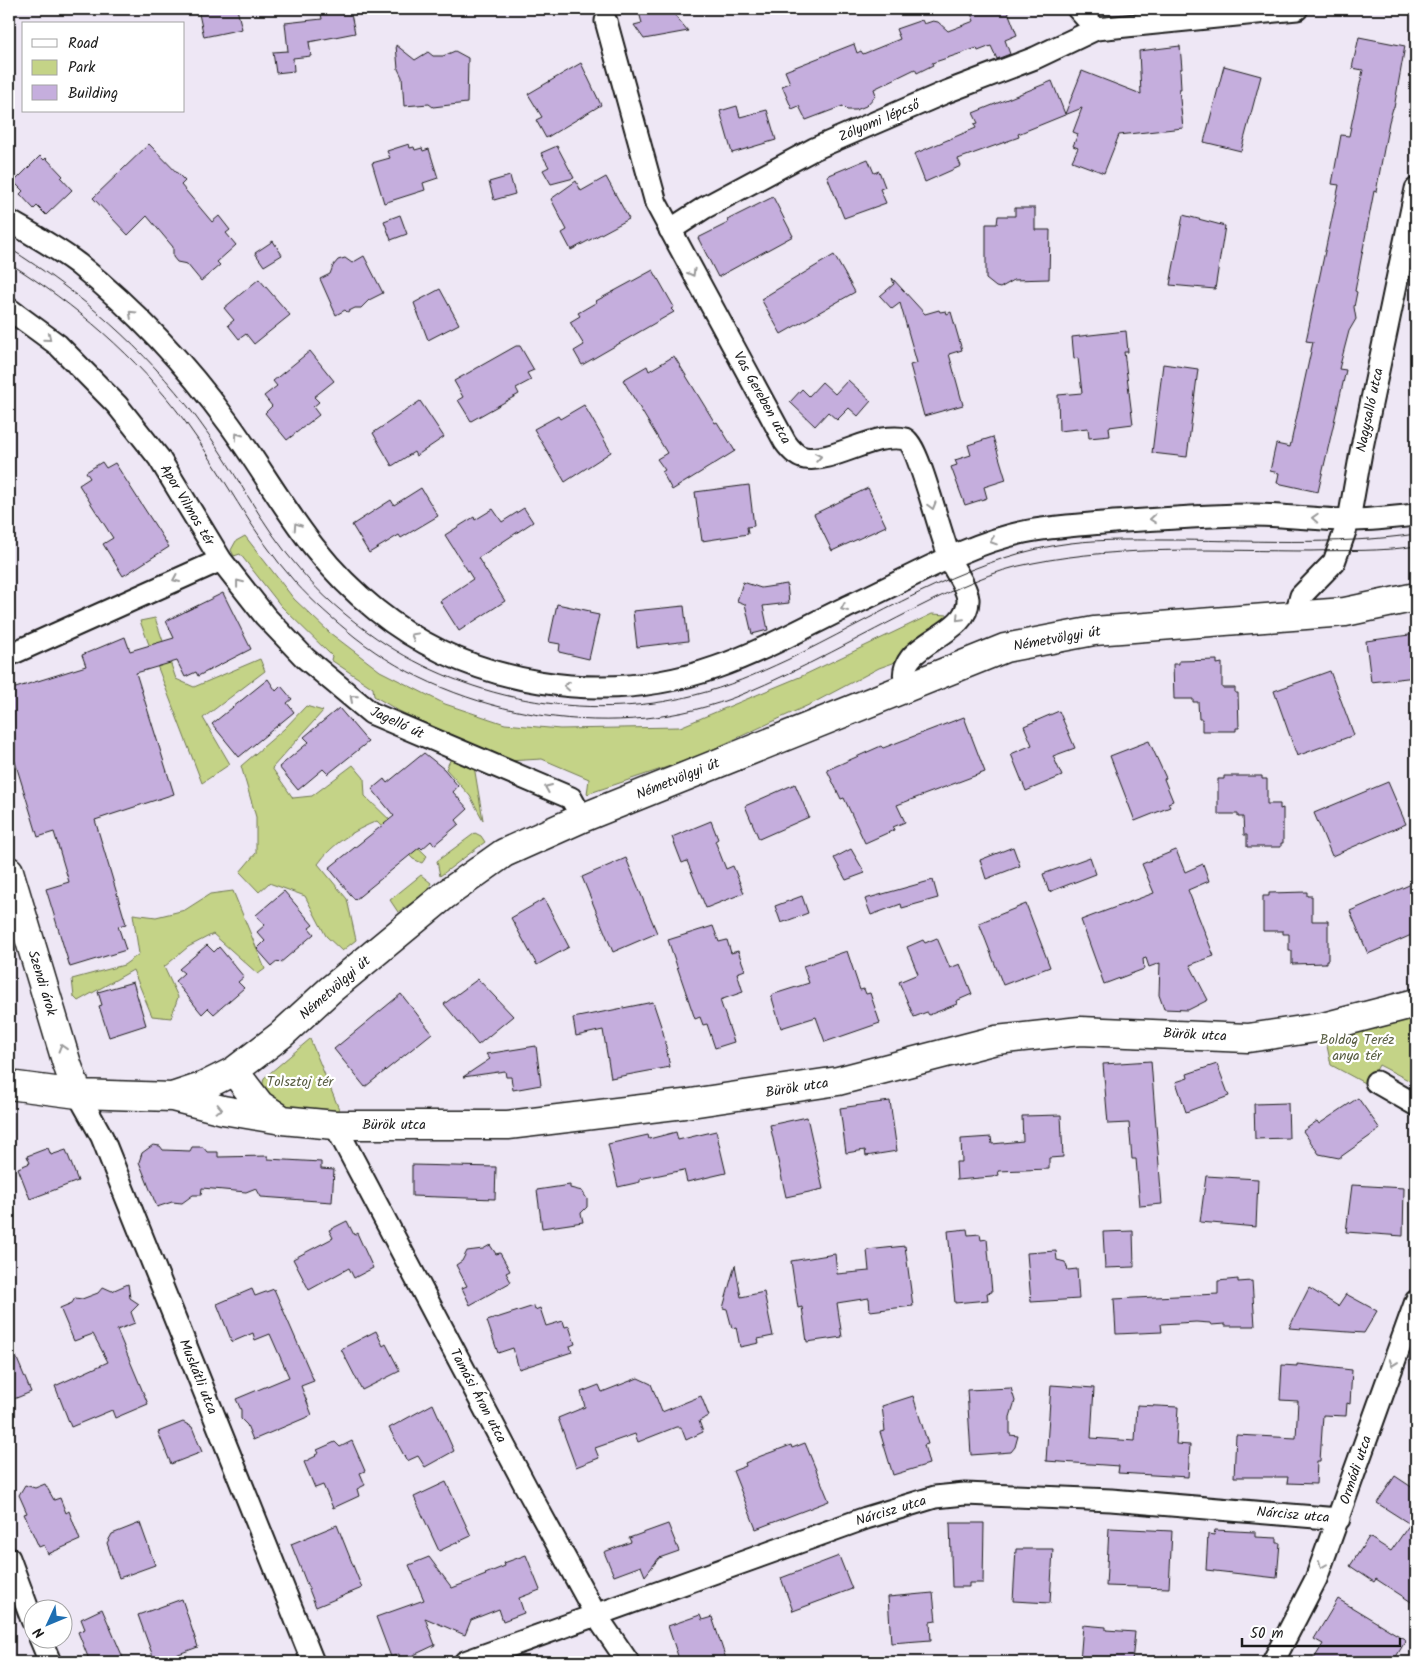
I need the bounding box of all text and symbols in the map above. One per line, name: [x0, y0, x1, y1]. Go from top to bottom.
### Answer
legend: [22, 22, 185, 112]
text: Road: [68, 32, 99, 56]
text: Park: [68, 56, 96, 80]
text: Building: [68, 82, 118, 106]
street label: Zólyomi lépcső: [835, 93, 925, 148]
one-way arrow: [686, 268, 696, 277]
one-way arrow: [129, 311, 138, 320]
one-way arrow: [43, 332, 52, 341]
street label: Vas Gereben utca: [727, 348, 797, 448]
street label: Nagysalló utca: [1350, 366, 1390, 454]
one-way arrow: [235, 433, 244, 442]
one-way arrow: [814, 452, 823, 462]
street label: Apor Vilmos tér: [154, 460, 221, 551]
one-way arrow: [926, 501, 937, 510]
one-way arrow: [1149, 513, 1157, 524]
one-way arrow: [1311, 513, 1319, 524]
one-way arrow: [294, 522, 303, 532]
one-way arrow: [989, 536, 997, 546]
one-way arrow: [172, 573, 181, 584]
one-way arrow: [237, 580, 245, 589]
one-way arrow: [841, 602, 849, 612]
one-way arrow: [956, 613, 965, 622]
street label: Németvölgyi út: [1012, 620, 1103, 658]
one-way arrow: [411, 632, 420, 642]
one-way arrow: [563, 680, 571, 691]
one-way arrow: [350, 696, 359, 704]
street label: Jagelló út: [367, 701, 428, 745]
street label: Németvölgyi út: [633, 752, 724, 806]
one-way arrow: [544, 783, 553, 794]
street label: Szendi árok: [22, 948, 63, 1019]
street label: Németvölgyi út: [294, 950, 376, 1025]
street label: Bürök utca: [1163, 1022, 1227, 1048]
park label: Boldog Teréz anya tér: [1320, 1029, 1395, 1067]
one-way arrow: [57, 1045, 67, 1053]
park label: Tolsztoj tér: [267, 1071, 335, 1093]
street label: Bürök utca: [764, 1072, 830, 1104]
one-way arrow: [214, 1103, 223, 1114]
street label: Bürök utca: [362, 1114, 426, 1136]
street label: Muskátli utca: [173, 1336, 223, 1418]
street label: Tamási Áron utca: [444, 1345, 512, 1447]
one-way arrow: [1389, 1358, 1399, 1367]
street label: Ormódi utca: [1334, 1433, 1378, 1507]
street label: Nárcisz utca: [853, 1490, 929, 1532]
street label: Nárcisz utca: [1256, 1501, 1330, 1529]
one-way arrow: [1318, 1560, 1328, 1569]
north arrow: [22, 1598, 72, 1648]
scale bar: [1242, 1616, 1400, 1648]
text: N: [28, 1621, 50, 1643]
text: 50 m: [1250, 1622, 1284, 1646]

